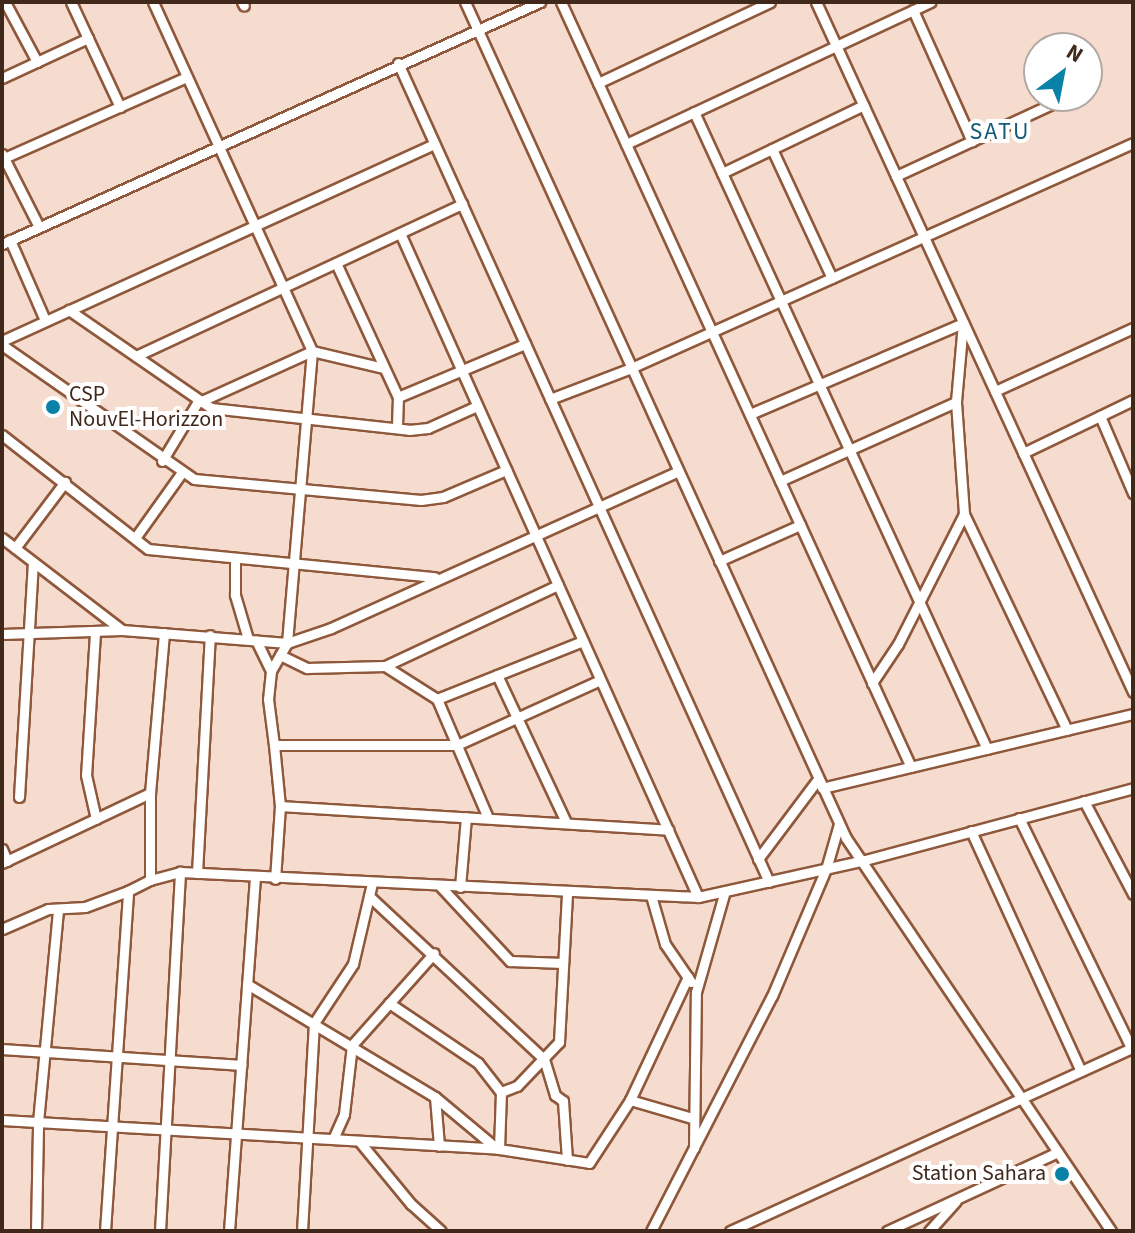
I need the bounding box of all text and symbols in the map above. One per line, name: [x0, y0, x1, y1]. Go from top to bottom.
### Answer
north arrow: [1023, 32, 1103, 112]
text: N: [1060, 36, 1089, 71]
district label: SATU: [970, 118, 1030, 146]
place label: CSP NouvEl-Horizzon: [69, 381, 223, 432]
marker: CSP NouvEl-Horizzon: [44, 398, 62, 416]
place label: Station Sahara: [912, 1161, 1046, 1187]
marker: Station Sahara: [1053, 1165, 1071, 1183]

